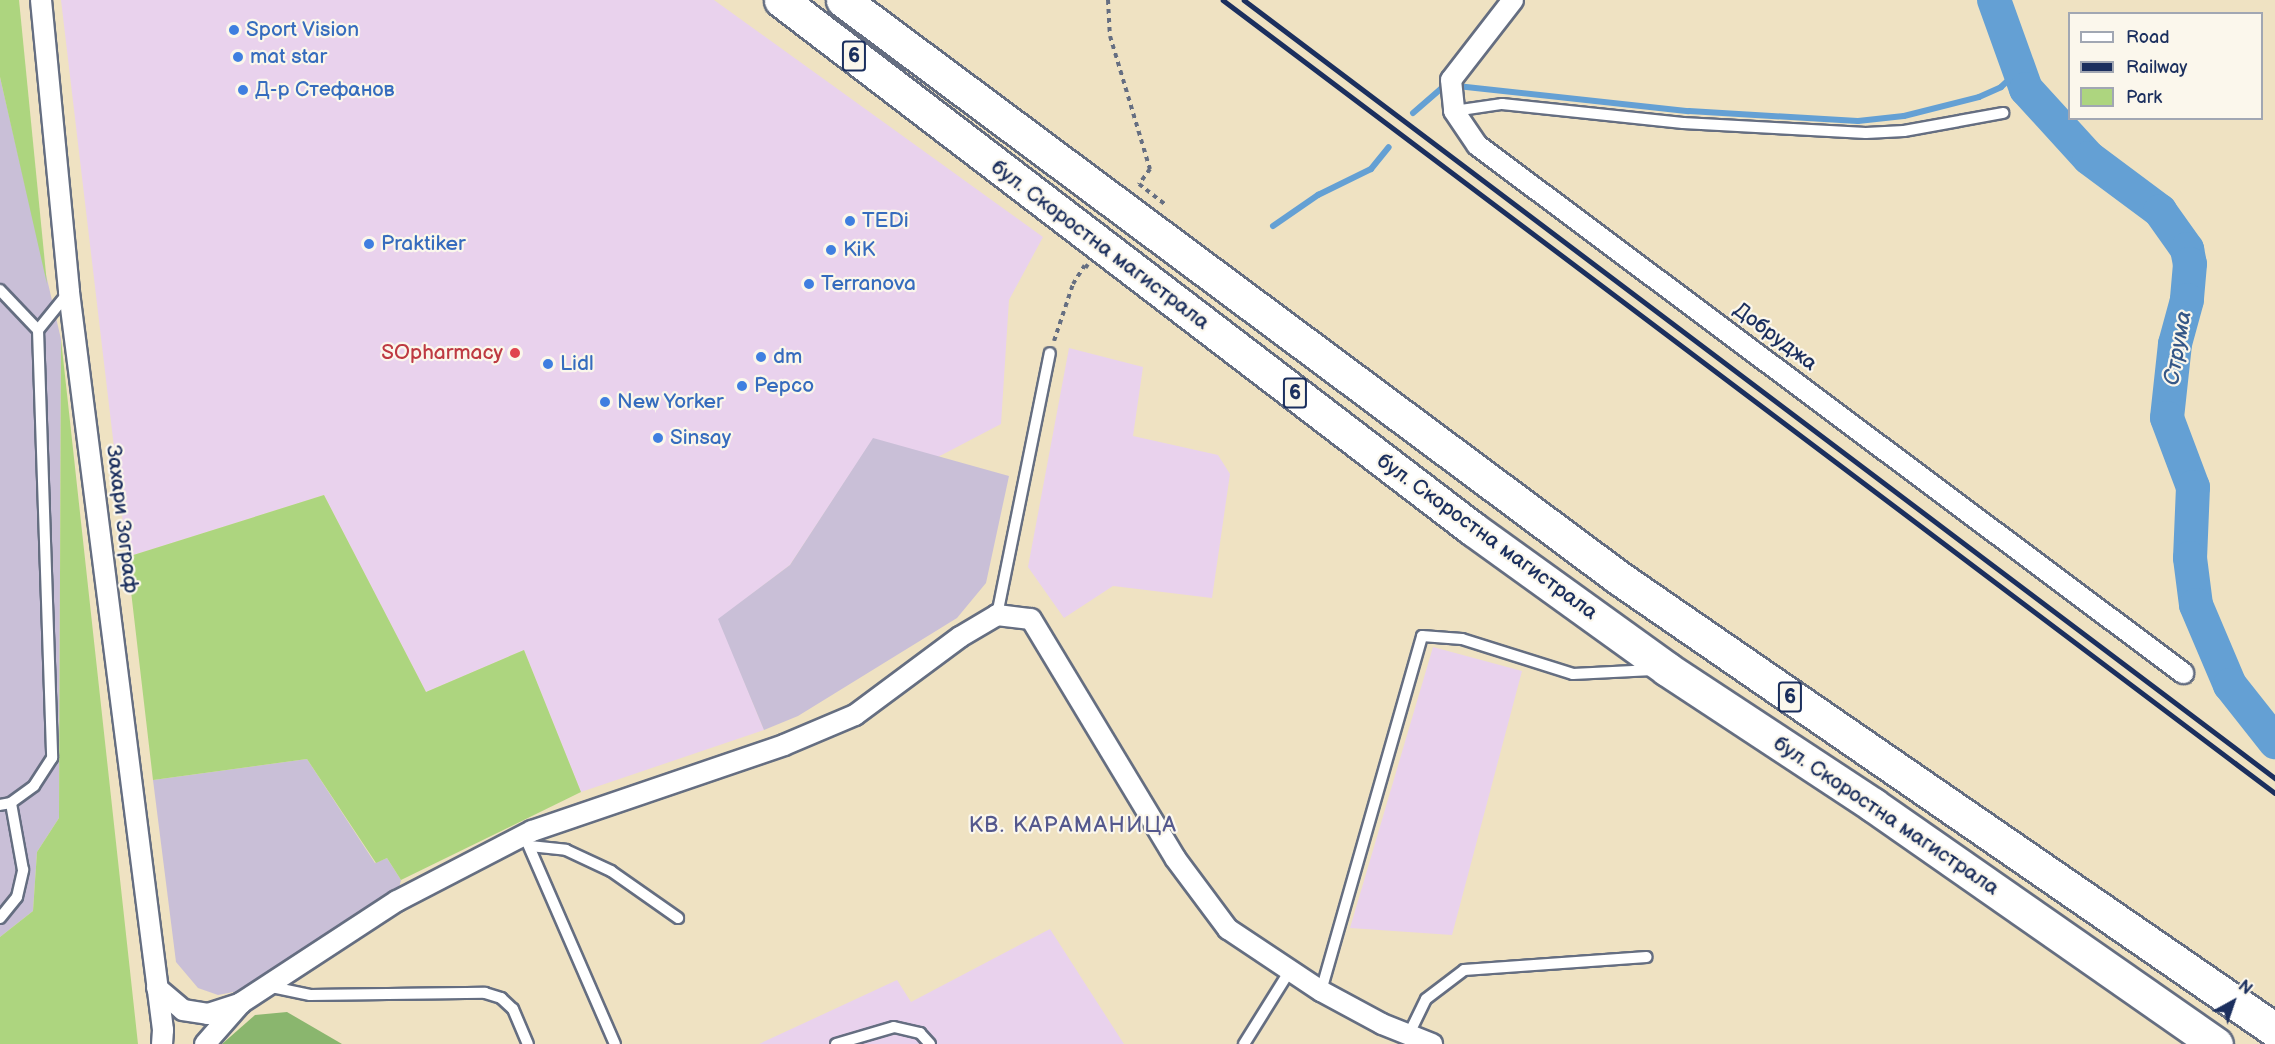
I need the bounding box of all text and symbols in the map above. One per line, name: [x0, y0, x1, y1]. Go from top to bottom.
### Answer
legend: [2068, 12, 2263, 120]
place label: Sport Vision: [246, 17, 360, 43]
marker: Sport Vision: [227, 23, 241, 37]
text: Road: [2126, 27, 2170, 48]
road number: 6: [840, 39, 868, 73]
place label: mat star: [250, 44, 327, 70]
marker: mat star: [231, 50, 245, 64]
text: Railway: [2126, 57, 2188, 78]
place label: Д-р Стефанов: [255, 77, 395, 103]
marker: Д-р Стефанов: [236, 83, 250, 97]
text: Park: [2126, 87, 2162, 108]
street label: бул. Скоростна магистрала: [986, 155, 1214, 335]
place label: TEDi: [862, 208, 909, 234]
marker: TEDi: [843, 214, 857, 228]
place label: Praktiker: [381, 231, 466, 257]
marker: Praktiker: [362, 237, 376, 251]
place label: KiK: [843, 237, 875, 263]
marker: KiK: [824, 243, 838, 257]
place label: Terranova: [821, 271, 916, 297]
marker: Terranova: [802, 277, 816, 291]
street label: Добруджа: [1728, 297, 1822, 377]
water label: Струма: [2158, 309, 2198, 387]
place label: SOpharmacy: [381, 340, 503, 366]
place label: dm: [773, 344, 802, 370]
marker: SOpharmacy: [508, 346, 522, 360]
marker: dm: [754, 350, 768, 364]
place label: Lidl: [560, 351, 594, 377]
marker: Lidl: [541, 357, 555, 371]
place label: Pepco: [754, 373, 814, 399]
road number: 6: [1282, 376, 1308, 410]
marker: Pepco: [735, 379, 749, 393]
place label: New Yorker: [617, 389, 725, 415]
marker: New Yorker: [598, 395, 612, 409]
place label: Sinsay: [670, 425, 731, 451]
marker: Sinsay: [651, 431, 665, 445]
street label: Захари Зограф: [100, 444, 144, 594]
street label: бул. Скоростна магистрала: [1372, 448, 1602, 626]
road number: 6: [1776, 680, 1804, 714]
street label: бул. Скоростна магистрала: [1768, 731, 2004, 901]
district label: КВ. КАРАМАНИЦА: [969, 813, 1177, 839]
north arrow: [2203, 972, 2263, 1032]
text: N: [2234, 977, 2256, 999]

